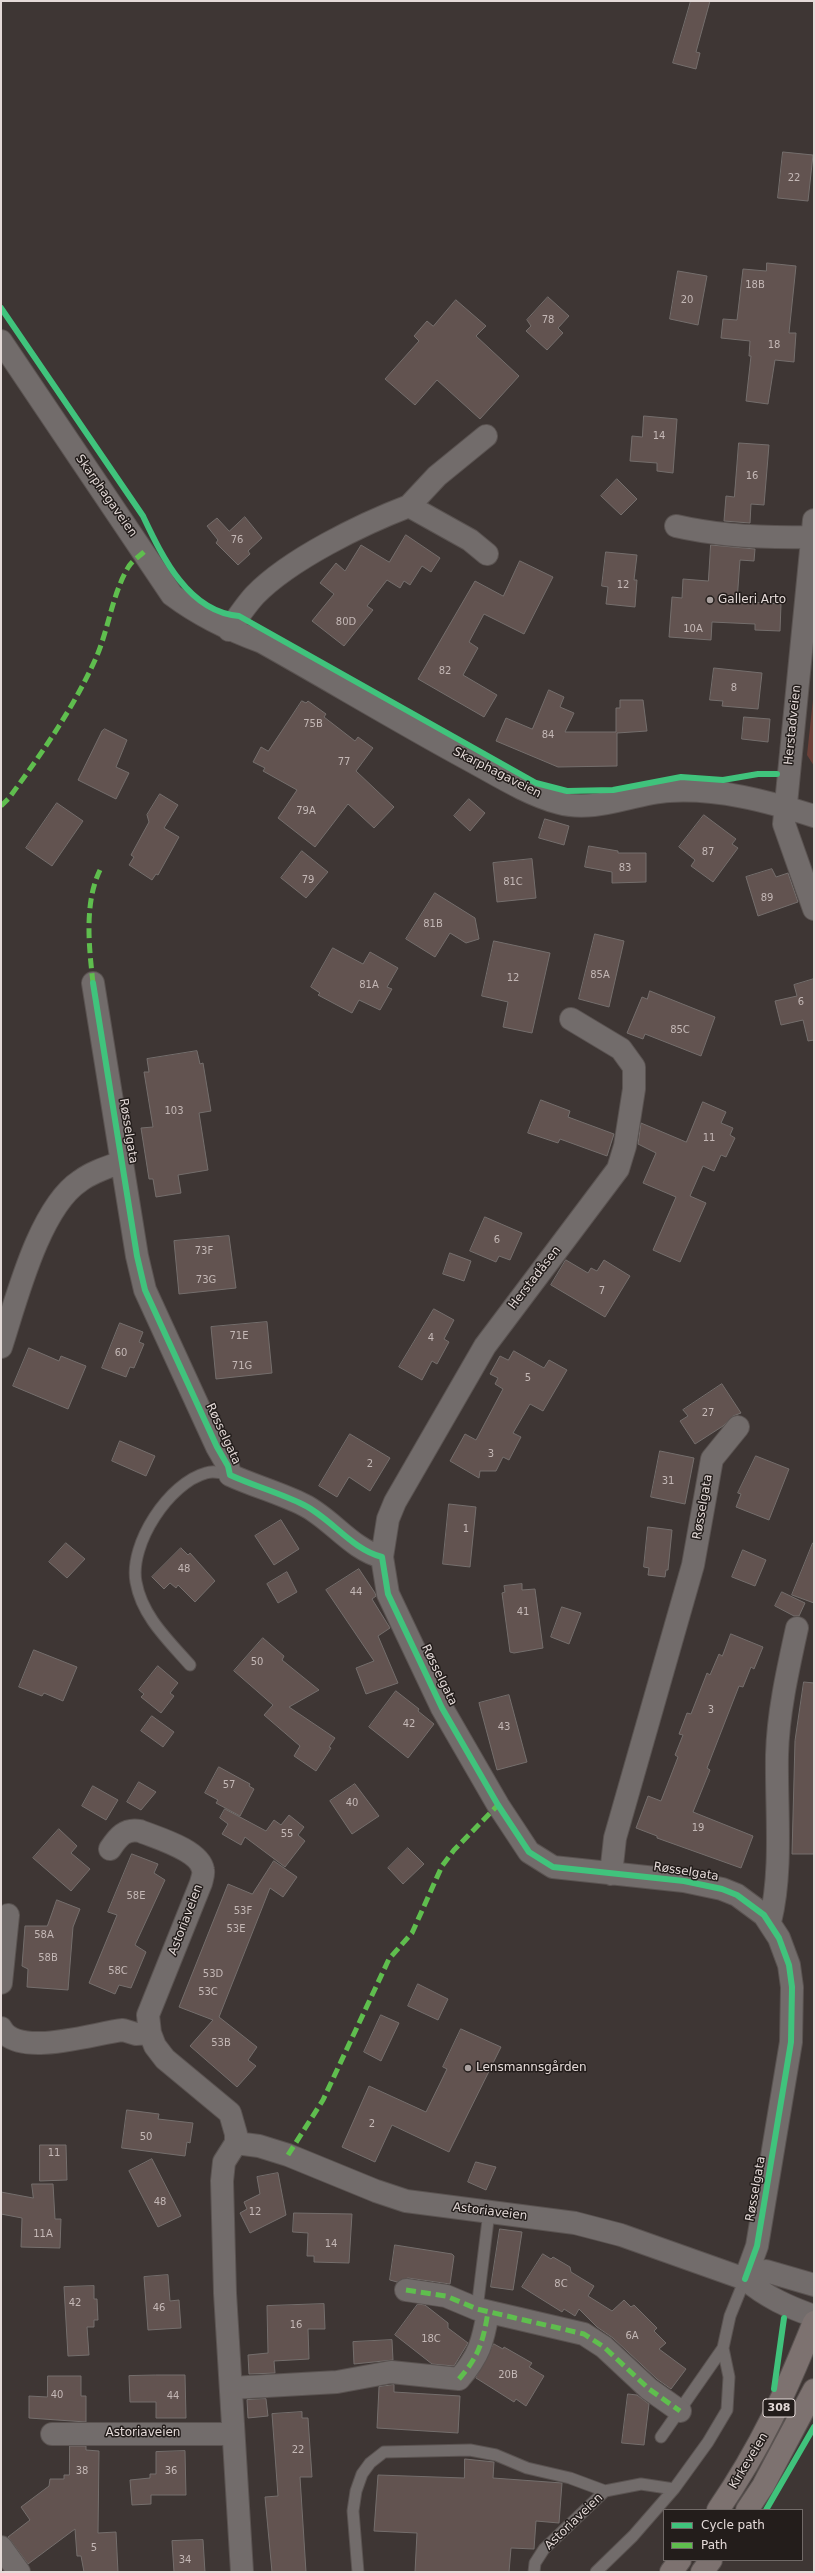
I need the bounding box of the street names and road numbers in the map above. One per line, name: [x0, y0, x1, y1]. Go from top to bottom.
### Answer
street label: Skarphagaveien: [72, 452, 140, 540]
street label: Herstadveien: [782, 684, 804, 766]
street label: Skarphagaveien: [451, 745, 543, 801]
street label: Røsselgata: [116, 1097, 140, 1165]
street label: Herstadåsen: [506, 1244, 564, 1312]
street label: Røsselgata: [203, 1401, 243, 1467]
street label: Røsselgata: [690, 1473, 716, 1541]
street label: Røsselgata: [418, 1642, 460, 1708]
street label: Røsselgata: [652, 1860, 720, 1884]
street label: Astoriaveien: [166, 1882, 206, 1958]
street label: Røsselgata: [743, 2155, 769, 2223]
street label: Astoriaveien: [452, 2200, 528, 2224]
road number: 308: [763, 2399, 795, 2417]
street label: Astoriaveien: [106, 2426, 180, 2440]
street label: Kirkeveien: [727, 2430, 771, 2492]
street label: Astoriaveien: [542, 2491, 606, 2553]

